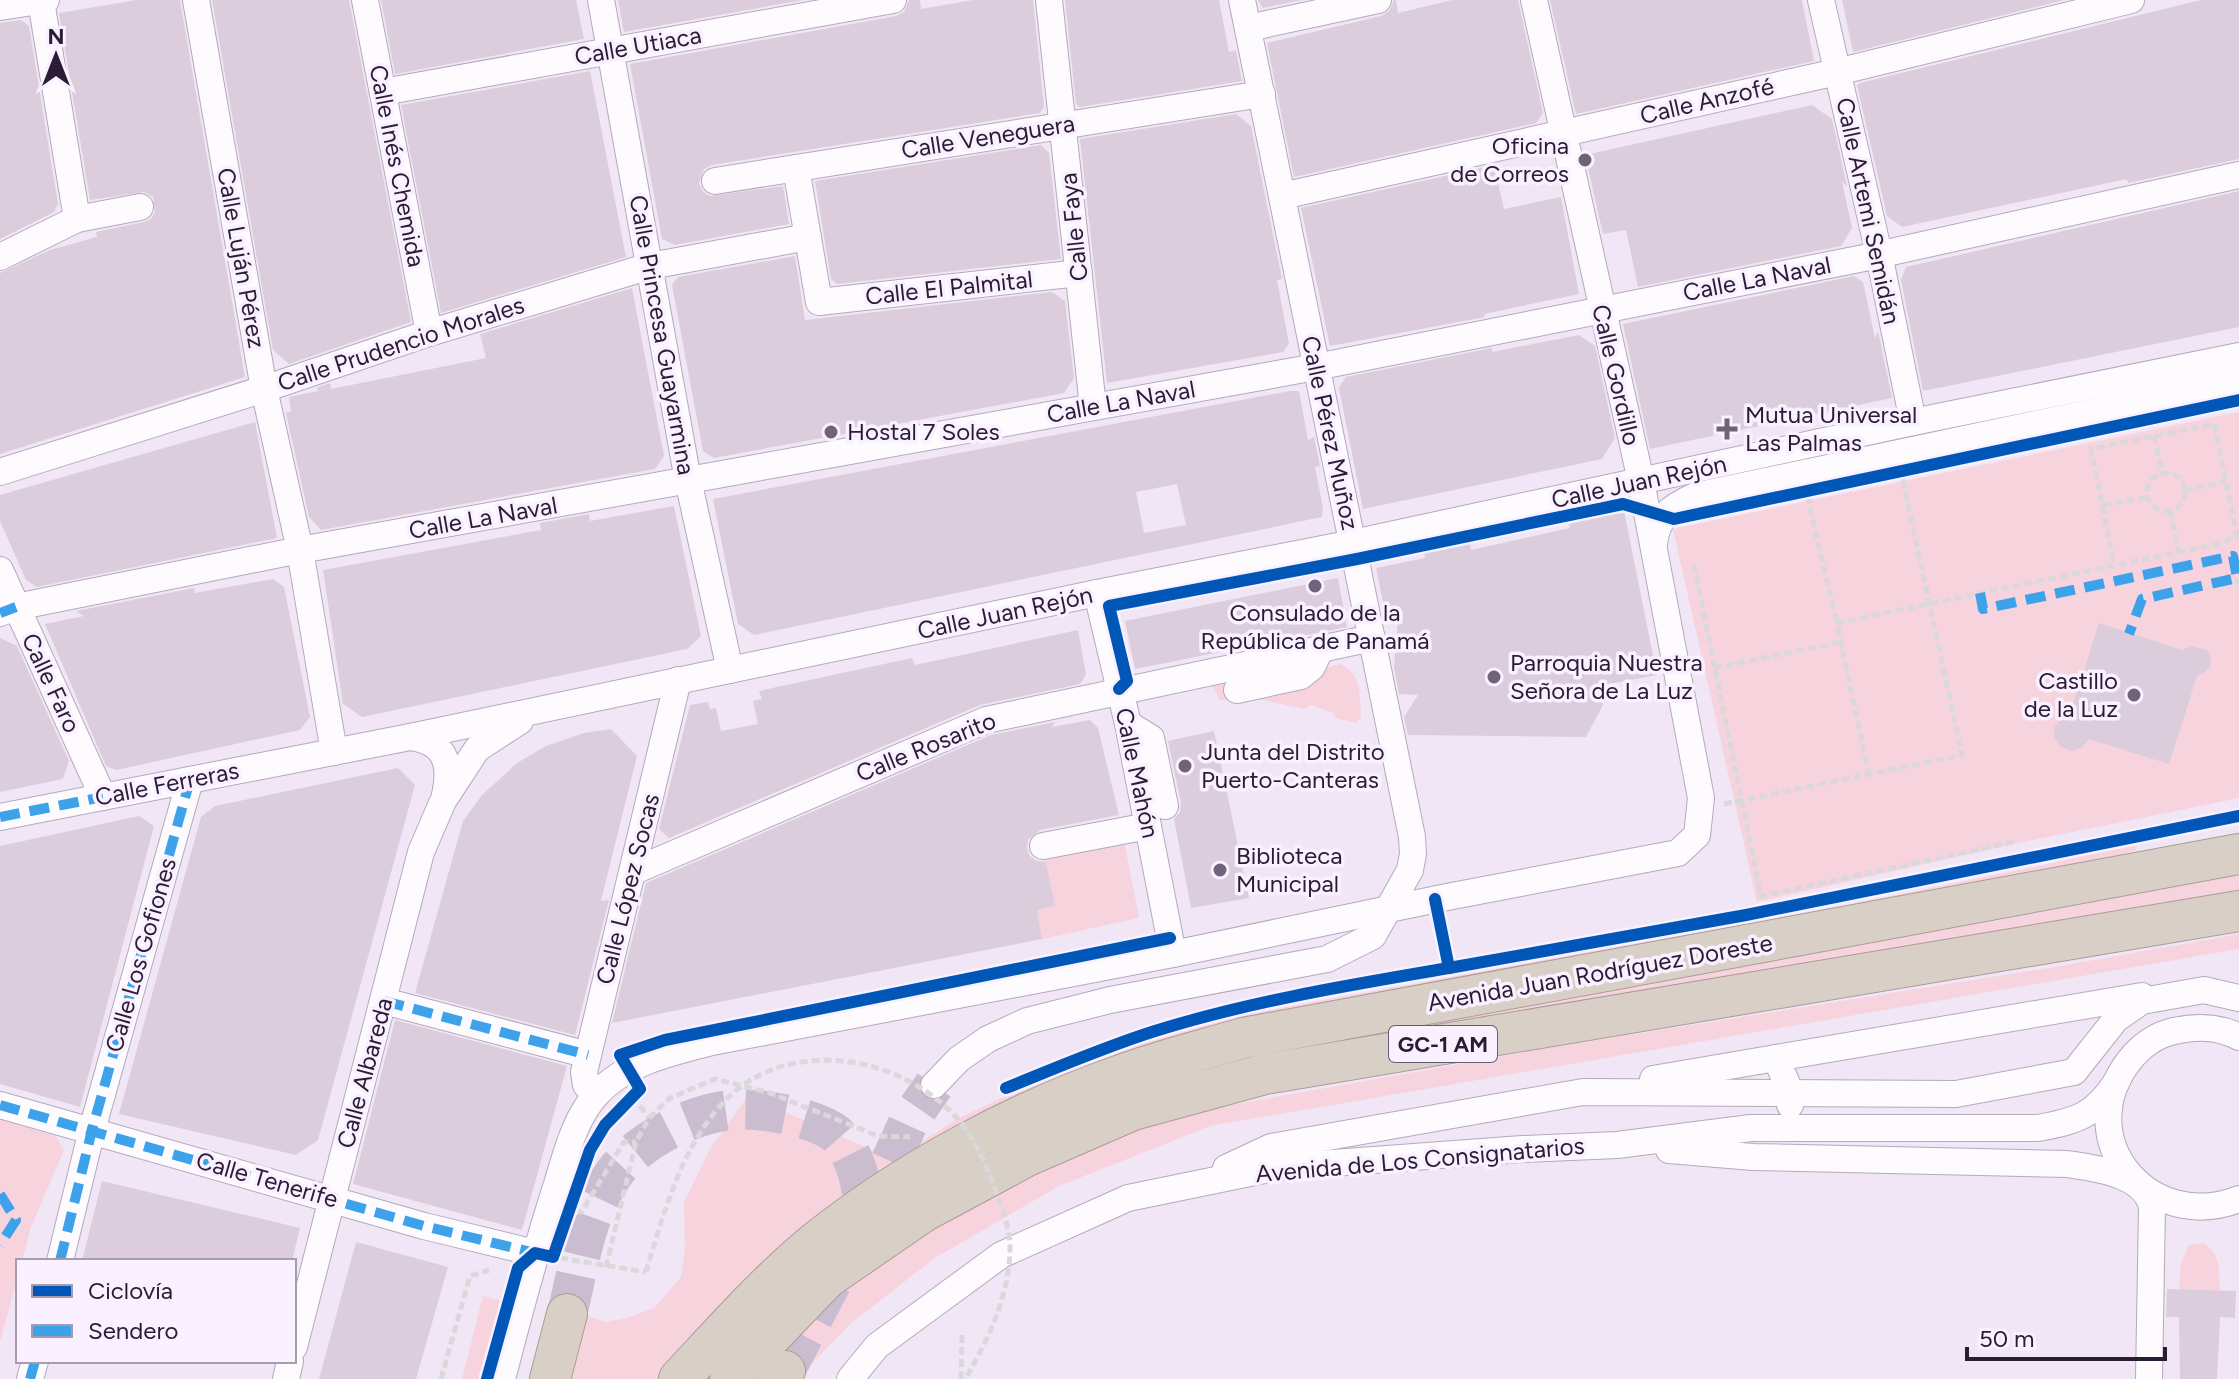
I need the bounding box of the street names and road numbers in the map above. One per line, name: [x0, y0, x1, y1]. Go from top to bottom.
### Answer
street label: Calle Utiaca: [572, 20, 704, 71]
street label: Calle Inés Chemida: [364, 62, 431, 269]
street label: Calle Anzofé: [1637, 71, 1777, 130]
street label: Calle Artemi Semidán: [1830, 95, 1907, 327]
street label: Calle Veneguera: [899, 108, 1077, 165]
street label: Calle Luján Pérez: [211, 165, 272, 350]
street label: Calle Faya: [1053, 171, 1094, 283]
street label: Calle Princesa Guayarmina: [624, 193, 701, 477]
street label: Calle La Naval: [1680, 250, 1833, 307]
street label: Calle El Palmital: [864, 264, 1034, 311]
street label: Calle Prudencio Morales: [274, 290, 528, 397]
street label: Calle Gordillo: [1586, 302, 1647, 448]
street label: Calle Pérez Muñoz: [1296, 333, 1365, 533]
street label: Calle La Naval: [1044, 374, 1197, 429]
street label: Calle Juan Rejón: [1549, 449, 1729, 514]
street label: Calle La Naval: [406, 490, 559, 545]
street label: Calle Juan Rejón: [915, 580, 1095, 645]
street label: Calle Faro: [16, 628, 87, 737]
street label: Calle Rosarito: [852, 705, 1000, 788]
street label: Calle Mahón: [1110, 705, 1165, 841]
street label: Calle Ferreras: [92, 755, 241, 812]
street label: Calle López Socas: [590, 790, 665, 987]
street label: Calle Los Gofiones: [99, 854, 182, 1055]
street label: Avenida Juan Rodríguez Doreste: [1425, 928, 1775, 1017]
street label: Calle Albareda: [331, 994, 399, 1151]
road number: GC-1 AM: [1389, 1026, 1497, 1062]
street label: Avenida de Los Consignatarios: [1254, 1131, 1586, 1188]
street label: Calle Tenerife: [193, 1145, 341, 1214]

